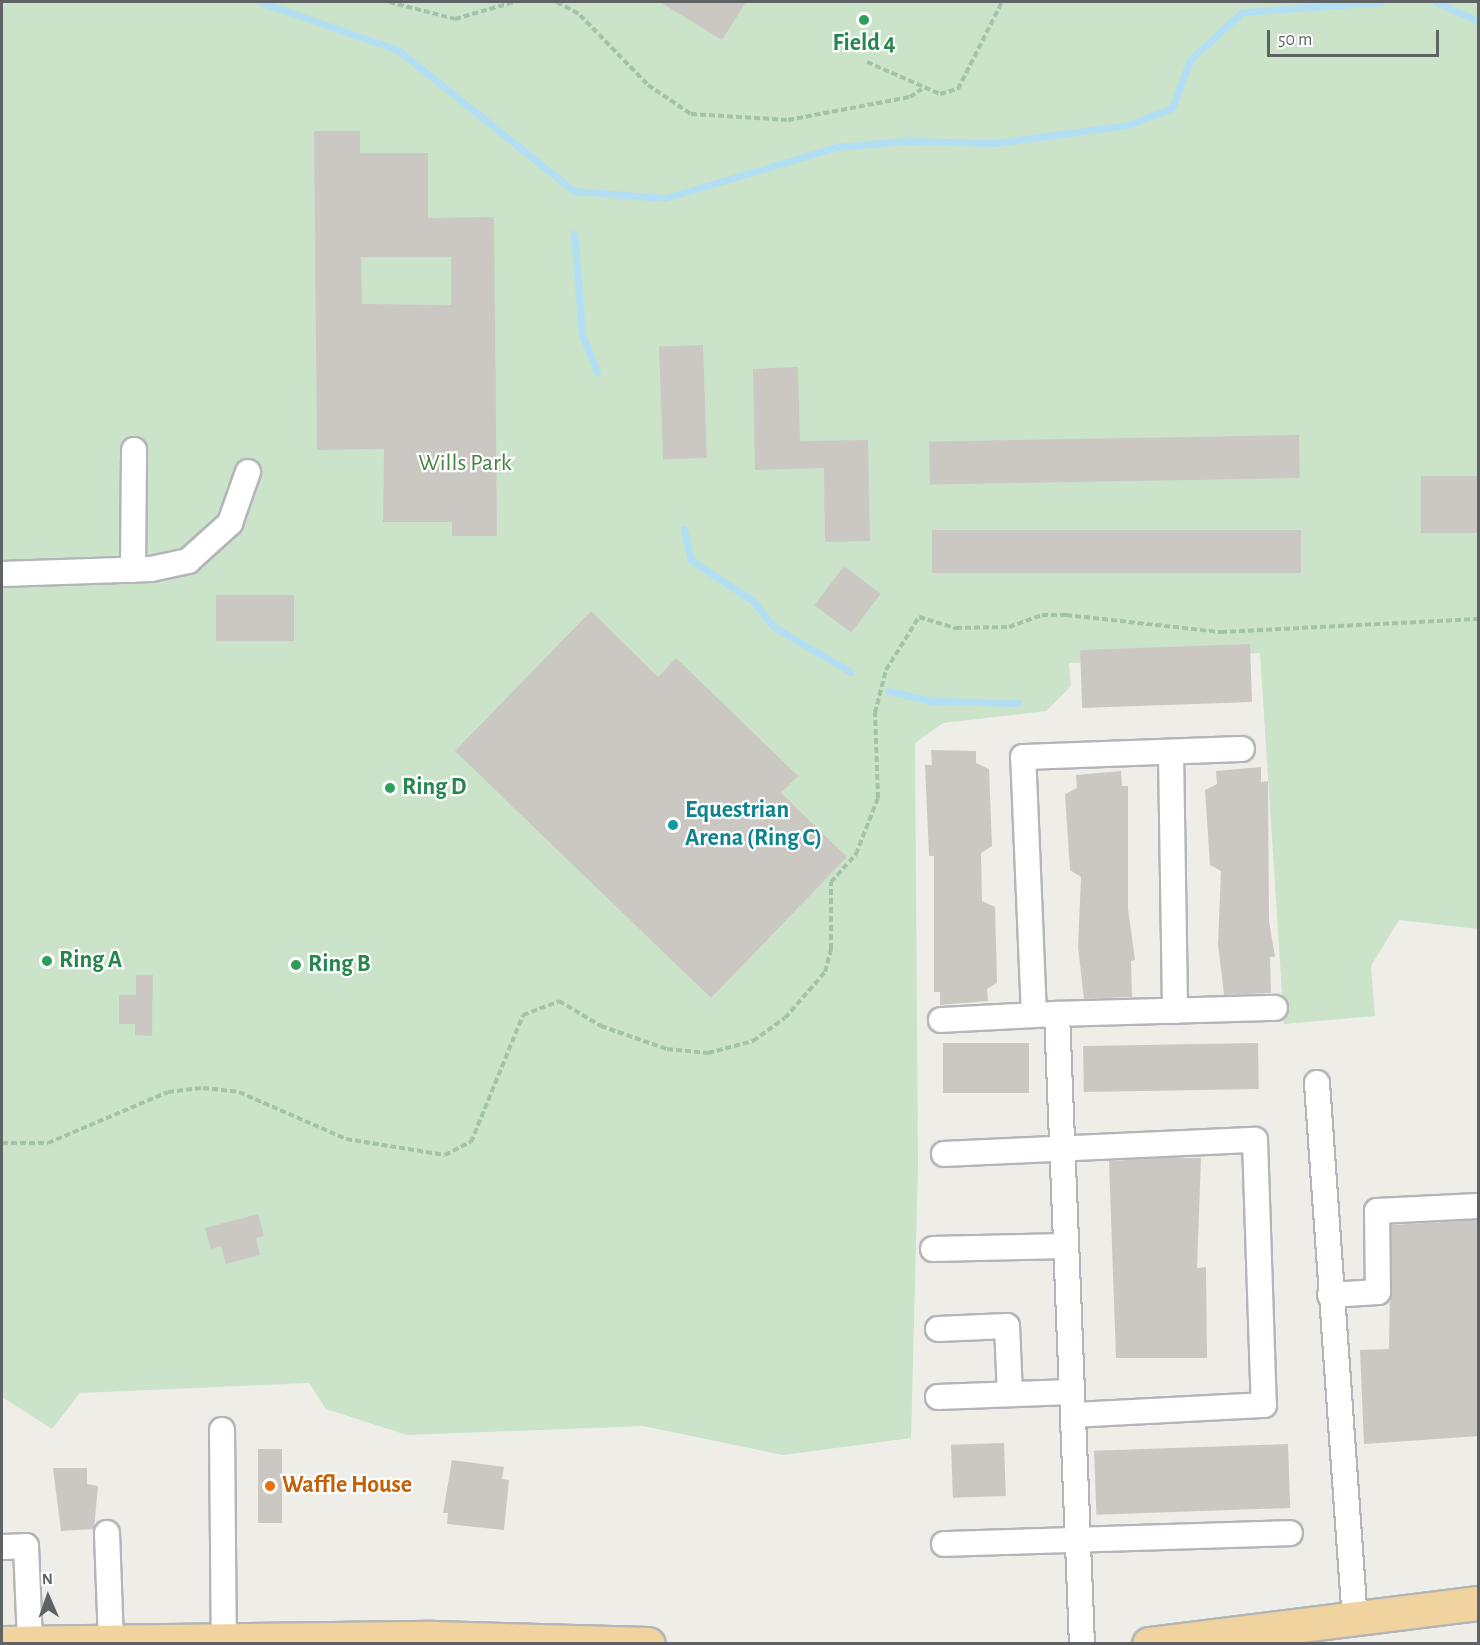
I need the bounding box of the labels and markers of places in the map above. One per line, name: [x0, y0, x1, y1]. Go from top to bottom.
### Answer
marker: Field 4: [857, 13, 871, 27]
place label: Field 4: [832, 30, 896, 58]
place label: Ring D: [402, 774, 466, 802]
marker: Ring D: [383, 781, 397, 795]
place label: Equestrian Arena (Ring C): [685, 797, 822, 853]
marker: Equestrian Arena (Ring C): [666, 818, 680, 832]
place label: Ring A: [59, 947, 122, 975]
place label: Ring B: [308, 951, 371, 979]
marker: Ring A: [40, 954, 54, 968]
marker: Ring B: [289, 958, 303, 972]
place label: Waffle House: [282, 1472, 412, 1500]
marker: Waffle House: [263, 1479, 277, 1493]

